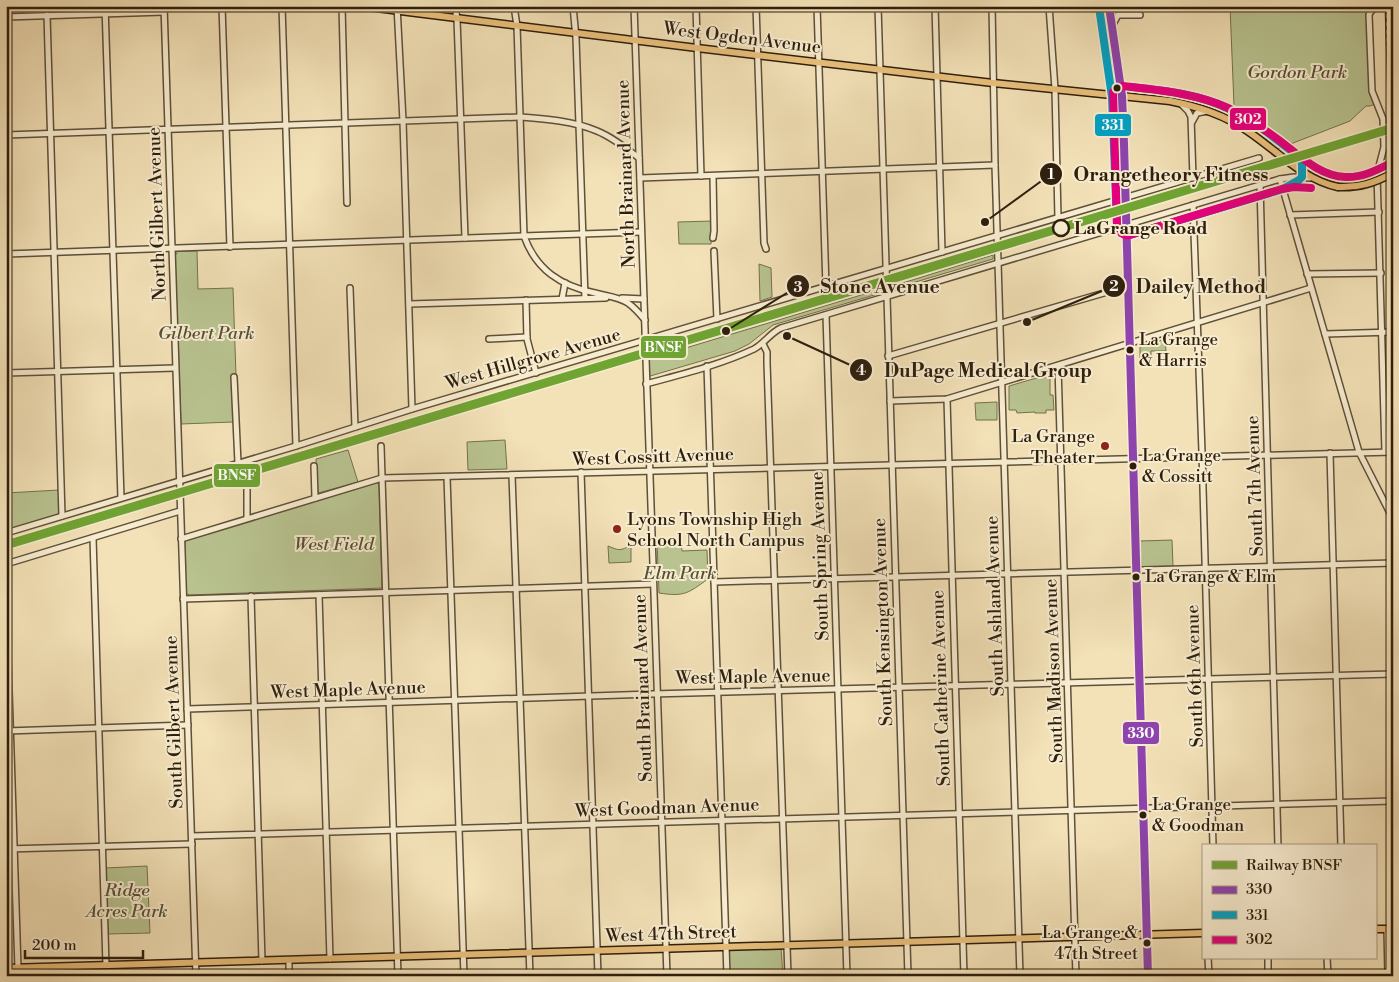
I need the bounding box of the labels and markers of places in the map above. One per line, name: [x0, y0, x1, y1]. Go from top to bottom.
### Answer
unlabelled marker: [1112, 83, 1122, 93]
callout: Orangetheory Fitness: [1039, 157, 1279, 191]
place label: LaGrange Road: [1074, 217, 1208, 240]
marker: LaGrange Road: [1052, 219, 1070, 237]
callout: Stone Avenue: [785, 269, 950, 303]
callout: Dailey Method: [1101, 269, 1277, 303]
place label: La Grange & Harris: [1139, 329, 1218, 372]
marker: La Grange & Harris: [1125, 345, 1135, 355]
callout: DuPage Medical Group: [849, 353, 1102, 387]
place label: La Grange Theater: [1011, 425, 1095, 469]
marker: La Grange Theater: [1099, 440, 1111, 452]
place label: La Grange & Cossitt: [1142, 445, 1221, 488]
marker: La Grange & Cossitt: [1128, 461, 1138, 471]
place label: Lyons Township High School North Campus: [627, 508, 805, 552]
marker: Lyons Township High School North Campus: [611, 523, 623, 535]
place label: La Grange & Elm: [1145, 566, 1276, 588]
marker: La Grange & Elm: [1131, 572, 1141, 582]
place label: La Grange & Goodman: [1152, 794, 1244, 837]
marker: La Grange & Goodman: [1138, 810, 1148, 820]
place label: La Grange & 47th Street: [1042, 922, 1138, 965]
marker: La Grange & 47th Street: [1142, 938, 1152, 948]

